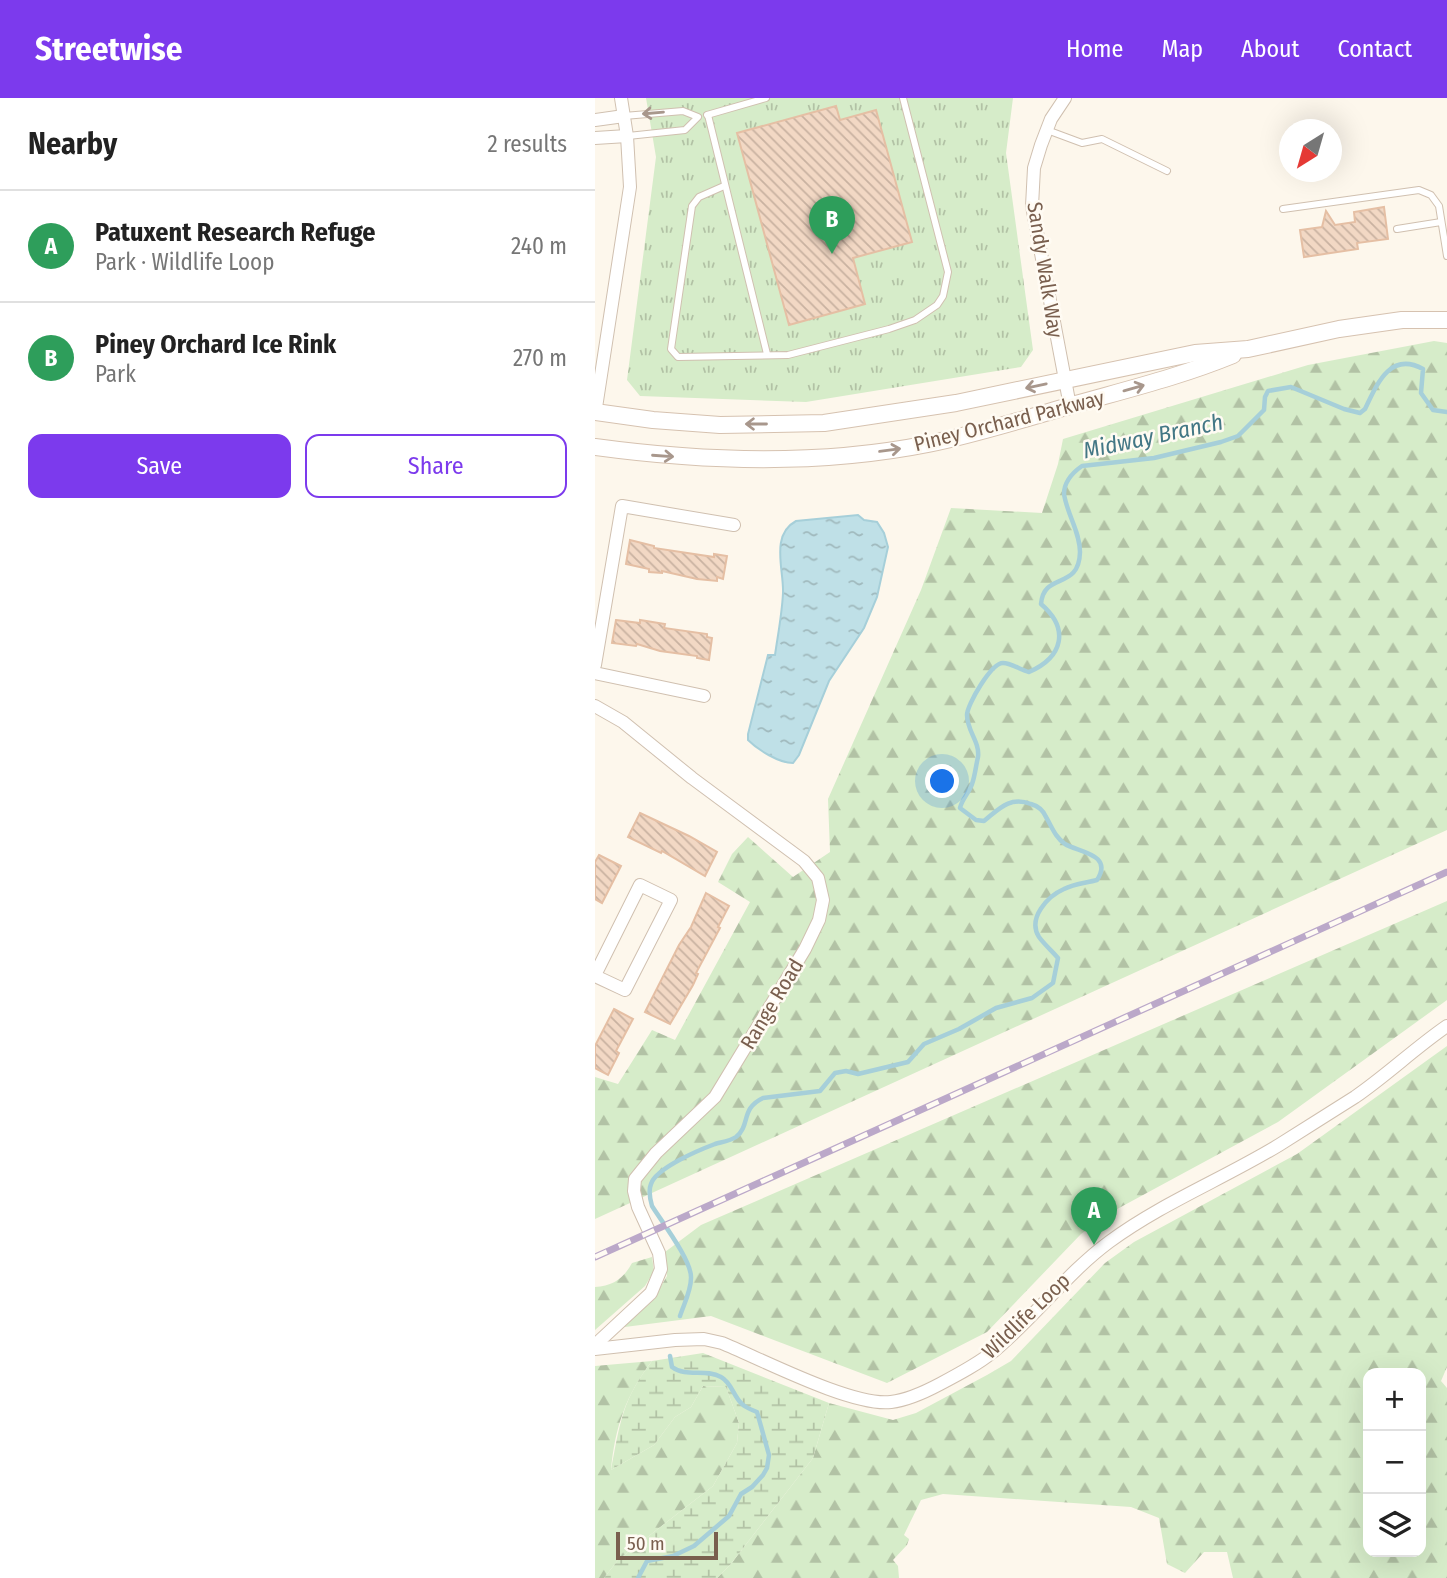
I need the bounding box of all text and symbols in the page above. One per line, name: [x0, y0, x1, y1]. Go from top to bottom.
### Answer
text: Streetwise: [35, 29, 182, 69]
text: Home: [1066, 35, 1123, 63]
text: Map: [1161, 35, 1203, 63]
text: About: [1241, 35, 1299, 63]
text: Contact: [1337, 35, 1412, 63]
one-way arrow: [643, 107, 665, 120]
north arrow: [1279, 119, 1342, 182]
text: Nearby: [28, 126, 117, 162]
text: 2 results: [487, 130, 567, 158]
pin: B: [809, 196, 855, 254]
street label: Sandy Walk Way: [1021, 200, 1069, 340]
text: Patuxent Research Refuge: [95, 217, 376, 248]
text: A: [45, 232, 57, 260]
text: 240 m: [511, 232, 567, 260]
text: Park · Wildlife Loop: [95, 248, 274, 276]
text: Piney Orchard Ice Rink: [95, 329, 336, 360]
text: B: [45, 344, 57, 372]
text: 270 m: [513, 344, 567, 372]
text: Park: [95, 360, 136, 388]
one-way arrow: [1026, 380, 1048, 393]
one-way arrow: [1122, 381, 1144, 394]
street label: Piney Orchard Parkway: [911, 385, 1107, 457]
water label: Midway Branch: [1081, 408, 1225, 464]
one-way arrow: [745, 417, 768, 431]
button: Save: [28, 434, 291, 498]
button: Share: [305, 434, 567, 498]
one-way arrow: [878, 443, 900, 456]
one-way arrow: [651, 450, 673, 463]
your location: [925, 764, 959, 798]
street label: Range Road: [735, 954, 809, 1054]
pin: A: [1071, 1187, 1117, 1245]
street label: Wildlife Loop: [977, 1268, 1075, 1364]
map controls: [1363, 1368, 1426, 1557]
button: +: [1363, 1368, 1426, 1431]
button: −: [1363, 1431, 1426, 1494]
button: layers: [1363, 1494, 1426, 1557]
scale bar: [616, 1529, 717, 1561]
text: 50 m: [627, 1532, 665, 1555]

